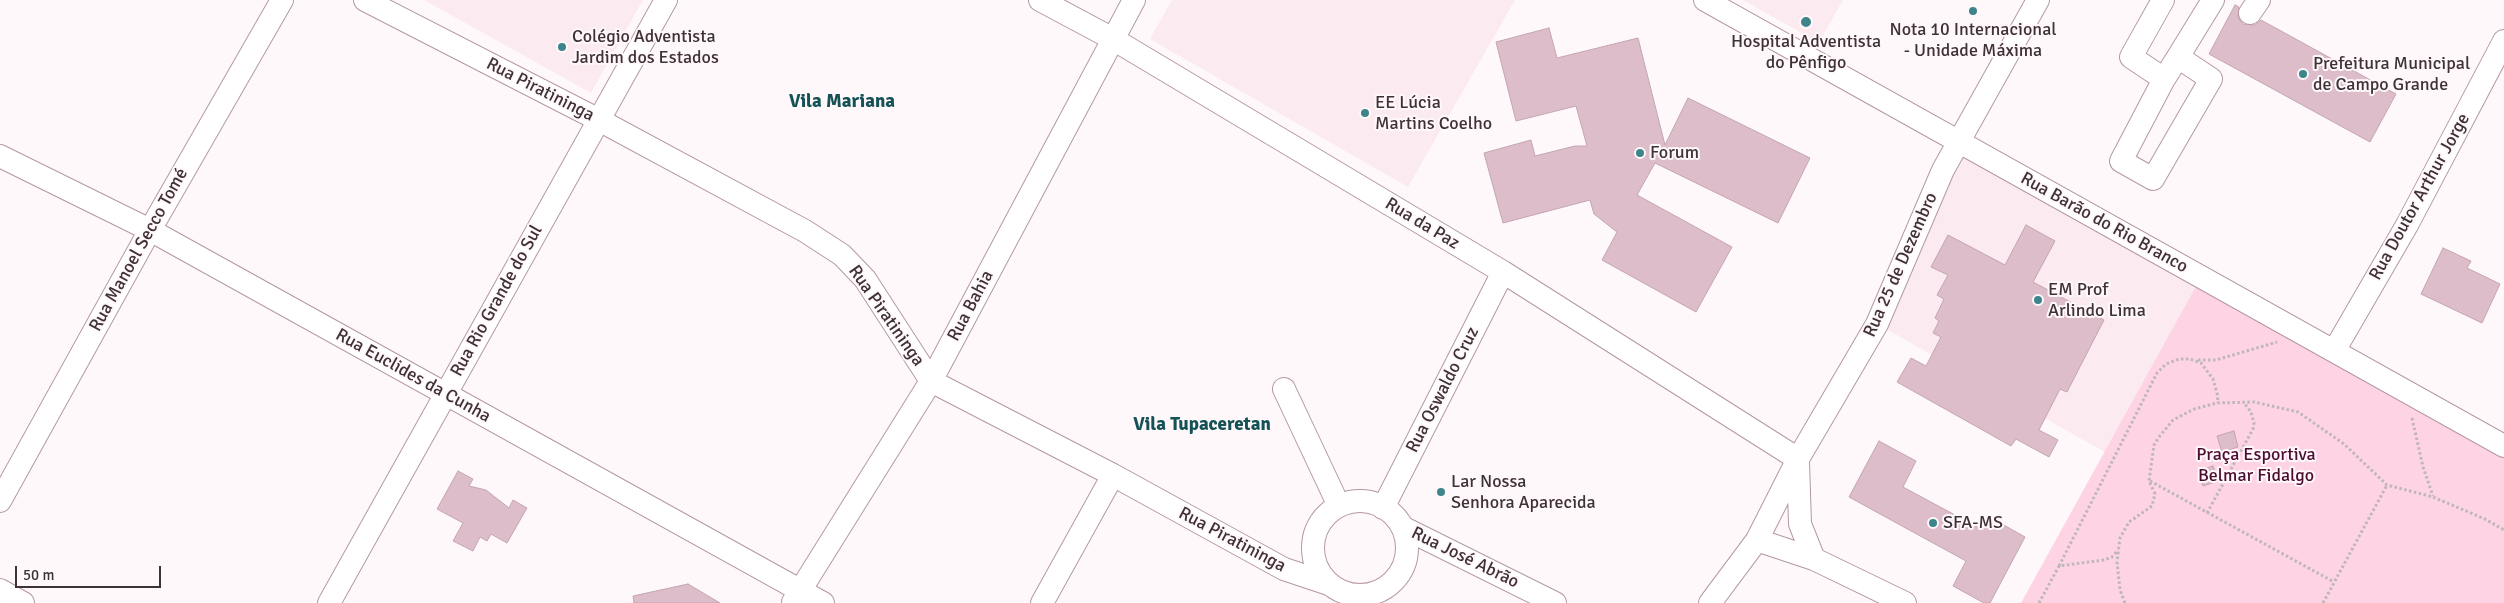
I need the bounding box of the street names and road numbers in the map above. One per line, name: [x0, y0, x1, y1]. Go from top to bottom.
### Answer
street label: Rua Piratininga: [482, 54, 598, 126]
street label: Rua Doutor Arthur Jorge: [2365, 110, 2475, 284]
street label: Rua Manoel Secco Tomé: [85, 164, 193, 336]
street label: Rua Barão do Rio Branco: [2017, 168, 2191, 278]
street label: Rua 25 de Dezembro: [1859, 189, 1943, 341]
street label: Rua da Paz: [1381, 193, 1463, 255]
street label: Rua Rio Grande do Sul: [446, 221, 548, 381]
street label: Rua Piratininga: [843, 261, 929, 371]
street label: Rua Bahia: [943, 267, 999, 345]
street label: Rua Oswaldo Cruz: [1402, 323, 1484, 457]
street label: Rua Euclides da Cunha: [332, 324, 494, 428]
street label: Rua Piratininga: [1175, 503, 1289, 577]
street label: Rua José Abrão: [1408, 523, 1522, 593]

